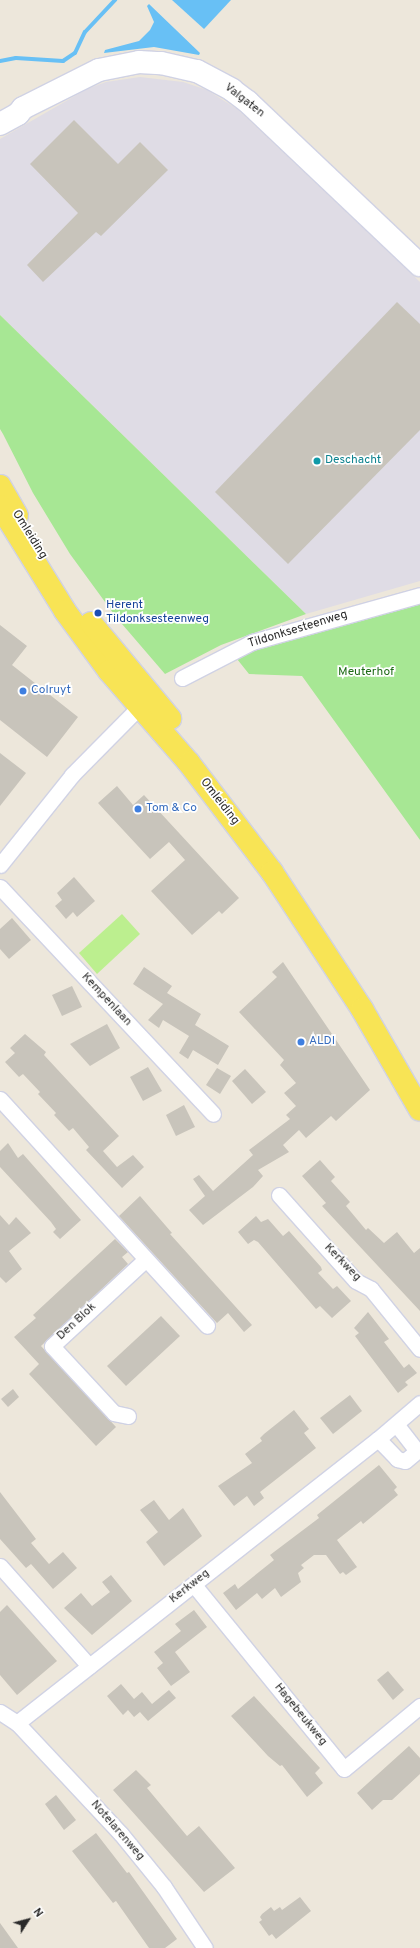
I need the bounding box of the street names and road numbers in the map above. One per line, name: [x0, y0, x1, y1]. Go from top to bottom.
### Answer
street label: Valgaten: [221, 81, 267, 121]
street label: Omleiding: [8, 508, 50, 562]
street label: Tildonksesteenweg: [247, 608, 349, 652]
street label: Omleiding: [196, 776, 242, 828]
street label: Kempenlaan: [78, 970, 134, 1030]
street label: Kerkweg: [321, 1241, 363, 1285]
street label: Den Blok: [54, 1300, 100, 1344]
street label: Kerkweg: [167, 1567, 213, 1607]
street label: Hagebeukweg: [271, 1681, 329, 1749]
street label: Notelarenweg: [87, 1798, 147, 1864]

